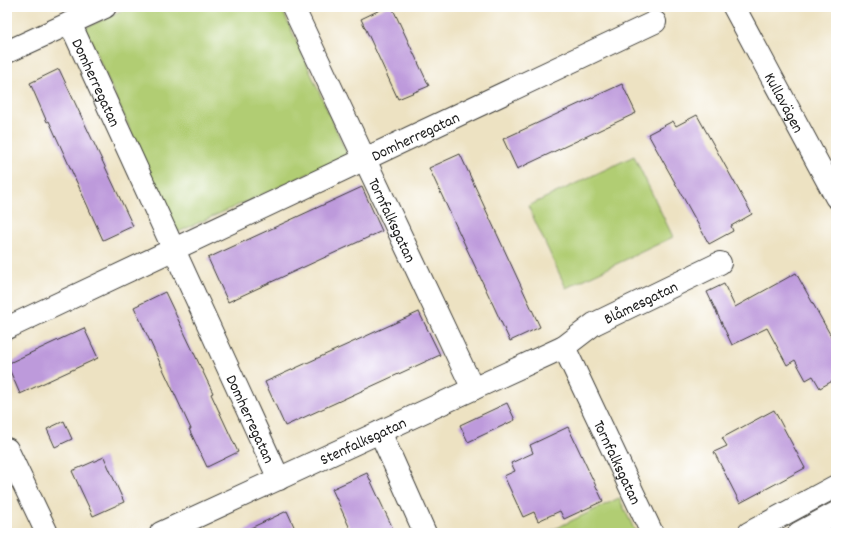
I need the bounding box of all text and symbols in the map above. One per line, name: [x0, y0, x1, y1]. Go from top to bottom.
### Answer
street label: Domherregatan: [65, 35, 125, 131]
street label: Kullavägen: [757, 69, 809, 138]
street label: Domherregatan: [368, 107, 464, 168]
street label: Tornfalksgatan: [361, 175, 421, 267]
street label: Blåmesgatan: [600, 276, 682, 332]
street label: Domherregatan: [219, 371, 279, 467]
street label: Stenfalksgatan: [317, 412, 411, 472]
street label: Tornfalksgatan: [586, 417, 646, 509]

